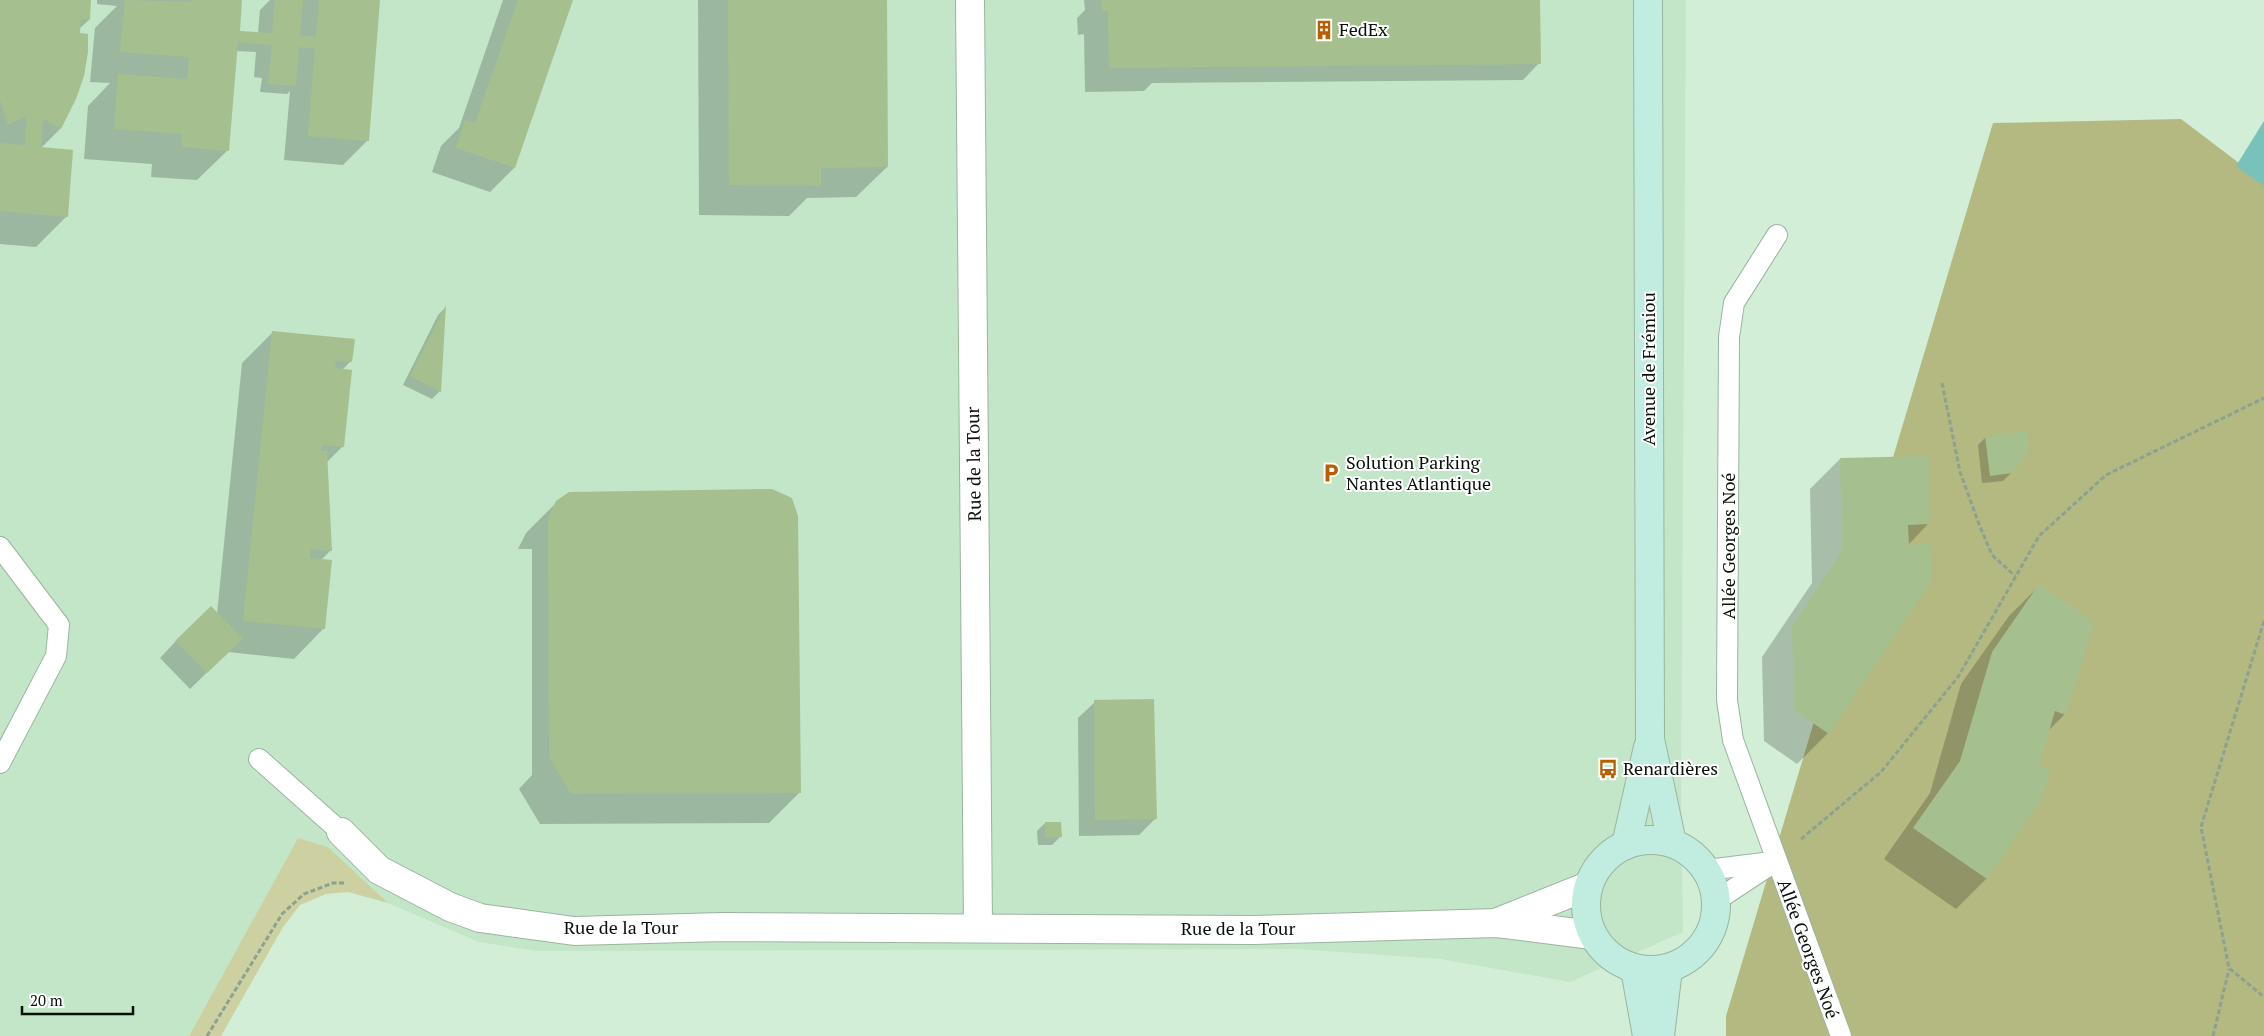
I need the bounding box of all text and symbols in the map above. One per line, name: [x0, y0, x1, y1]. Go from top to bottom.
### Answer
place label: FedEx: [1339, 17, 1388, 41]
building icon: FedEx: [1313, 19, 1335, 41]
street label: Avenue de Frémiou: [1636, 292, 1660, 446]
street label: Rue de la Tour: [960, 406, 986, 522]
place label: Solution Parking Nantes Atlantique: [1346, 450, 1491, 495]
parking icon: Solution Parking Nantes Atlantique: [1320, 462, 1342, 484]
street label: Allée Georges Noé: [1716, 473, 1740, 619]
place label: Renardières: [1623, 756, 1718, 780]
bus stop icon: Renardières: [1597, 758, 1619, 780]
street label: Allée Georges Noé: [1773, 876, 1845, 1022]
street label: Rue de la Tour: [564, 915, 678, 939]
street label: Rue de la Tour: [1181, 916, 1295, 940]
scale bar: [22, 984, 134, 1016]
text: 20 m: [30, 990, 63, 1010]

